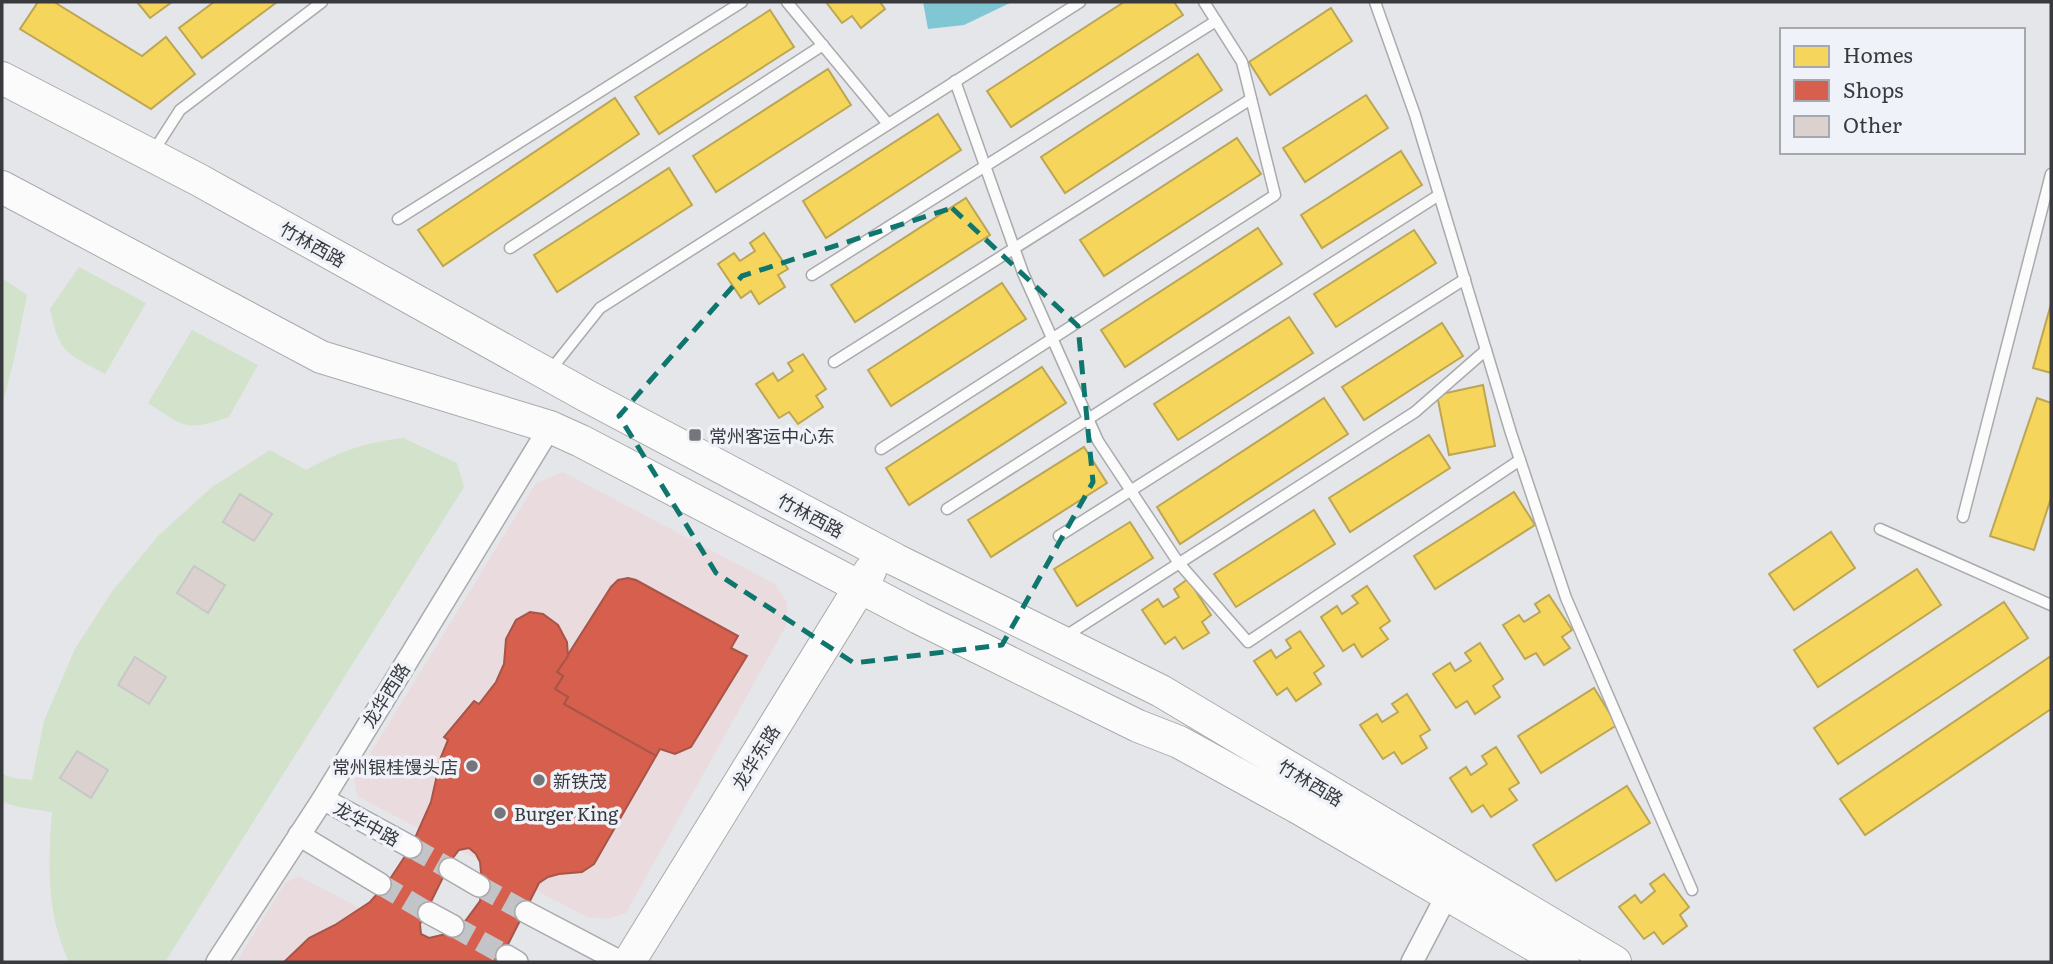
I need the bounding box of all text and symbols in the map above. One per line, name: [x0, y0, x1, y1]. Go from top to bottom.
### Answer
legend: [1780, 28, 2025, 154]
text: Homes: [1843, 38, 1913, 69]
text: Shops: [1843, 73, 1904, 104]
text: Other: [1843, 108, 1902, 139]
street label: 竹林西路: [275, 215, 351, 273]
place label: 常州客运中心东: [709, 422, 835, 449]
marker: 常州客运中心东: [687, 427, 703, 443]
street label: 竹林西路: [773, 486, 849, 544]
street label: 龙华西路: [354, 657, 416, 733]
street label: 龙华东路: [724, 719, 786, 795]
street label: 竹林西路: [1273, 752, 1349, 812]
place label: 常州银桂馒头店: [332, 753, 458, 780]
marker: 常州银桂馒头店: [464, 758, 480, 774]
place label: 新铁茂: [553, 767, 607, 794]
marker: 新铁茂: [531, 772, 547, 788]
street label: 龙华中路: [329, 794, 405, 852]
place label: Burger King: [514, 800, 619, 827]
marker: Burger King: [492, 805, 508, 821]

